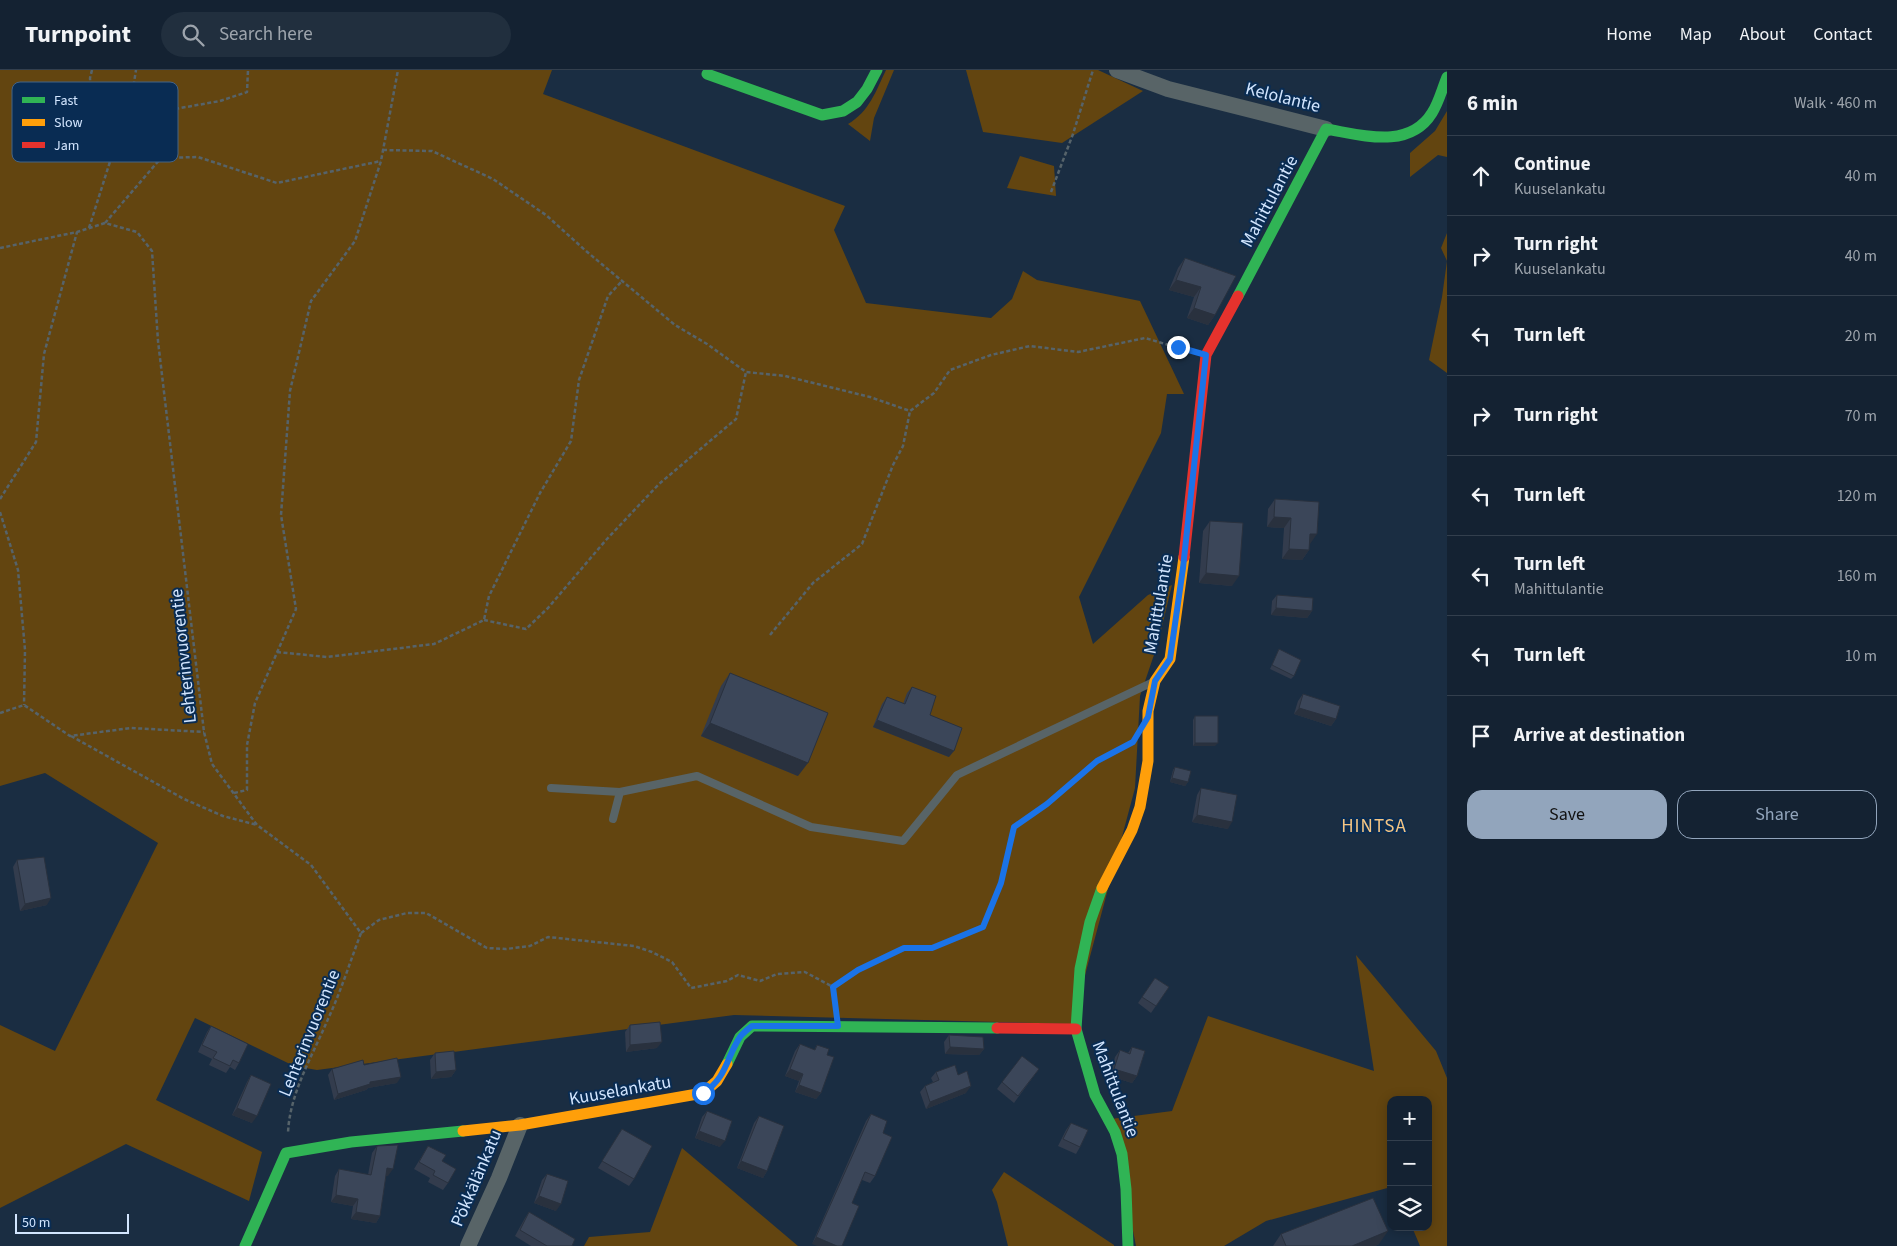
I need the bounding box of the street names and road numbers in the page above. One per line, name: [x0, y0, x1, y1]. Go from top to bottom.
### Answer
street label: Kelolantie: [1243, 76, 1323, 119]
street label: Mahittulantie: [1235, 151, 1304, 252]
street label: Mahittulantie: [1137, 552, 1180, 656]
street label: Lehterinvuorentie: [164, 588, 203, 724]
street label: Lehterinvuorentie: [273, 966, 346, 1100]
street label: Mahittulantie: [1086, 1038, 1145, 1141]
street label: Kuuselankatu: [567, 1069, 673, 1112]
street label: Pökkälänkatu: [445, 1126, 508, 1231]

